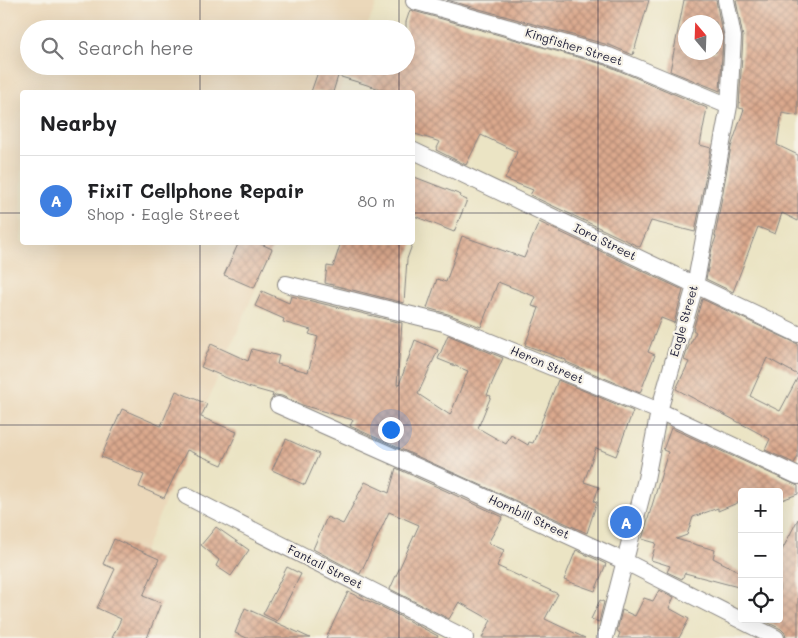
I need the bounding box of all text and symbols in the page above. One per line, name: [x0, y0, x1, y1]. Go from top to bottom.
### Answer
north arrow: [678, 15, 723, 60]
search box: [20, 20, 415, 75]
street label: Kingfisher Street: [524, 24, 625, 68]
icon: search: [38, 34, 66, 62]
text: Search here: [78, 35, 194, 60]
text: Nearby: [40, 109, 117, 136]
text: FixiT Cellphone Repair: [87, 178, 304, 203]
text: A: [50, 190, 62, 211]
text: 80 m: [358, 190, 395, 211]
text: Shop · Eagle Street: [87, 203, 240, 224]
street label: Iora Street: [571, 219, 639, 263]
street label: Eagle Street: [665, 283, 701, 358]
street label: Heron Street: [508, 342, 586, 387]
your location: [378, 417, 404, 443]
map controls: [738, 488, 783, 623]
button: +: [738, 488, 783, 533]
street label: Hornbill Street: [486, 490, 573, 542]
pin: A: [610, 503, 642, 541]
button: −: [738, 533, 783, 578]
street label: Fantail Street: [285, 540, 366, 592]
button: locate: [738, 578, 783, 623]

